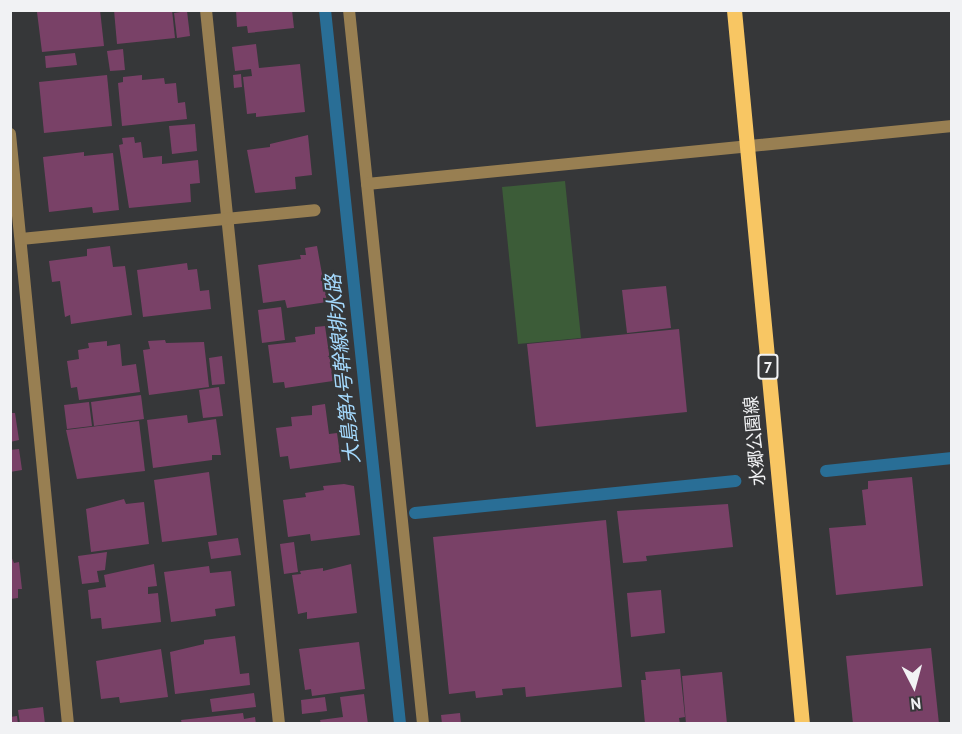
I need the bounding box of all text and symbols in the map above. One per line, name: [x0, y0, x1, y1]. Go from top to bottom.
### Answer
water label: 大島第4号幹線排水路: [321, 273, 365, 465]
road number: 7: [756, 354, 780, 380]
street label: 水郷公園線: [740, 395, 770, 487]
north arrow: [884, 656, 944, 716]
text: N: [910, 693, 922, 714]

